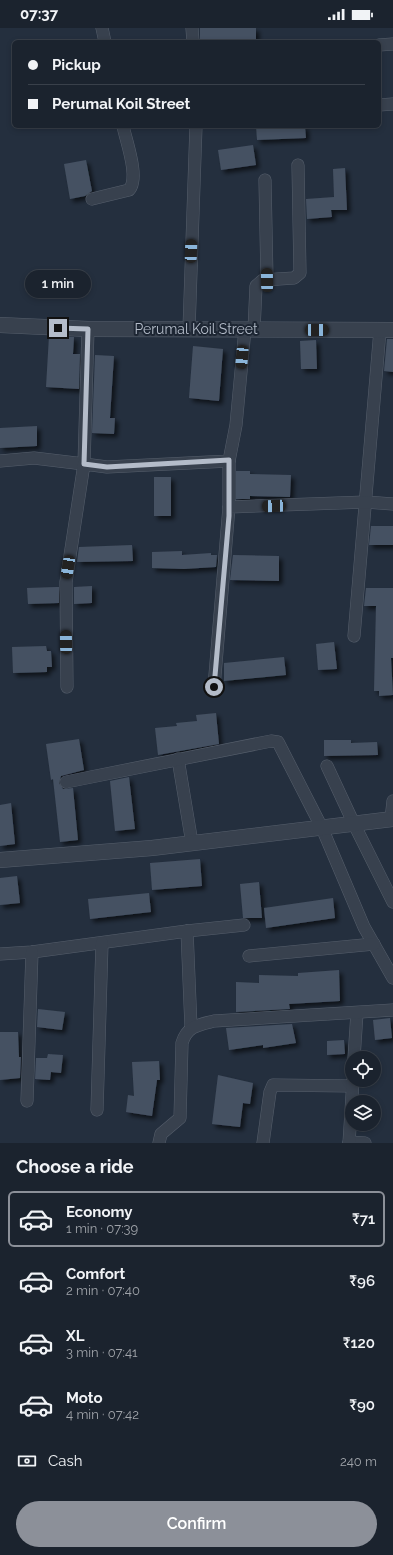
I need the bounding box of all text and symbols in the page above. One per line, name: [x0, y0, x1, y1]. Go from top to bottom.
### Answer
text: 07:37: [20, 5, 58, 23]
text: Pickup: [52, 56, 101, 74]
text: Perumal Koil Street: [52, 95, 190, 113]
car: [185, 239, 197, 263]
car: [261, 268, 273, 292]
callout: 1 min: [25, 270, 91, 298]
text: 1 min: [42, 276, 74, 291]
route end: [49, 319, 67, 337]
street label: Perumal Koil Street: [134, 321, 258, 337]
car: [305, 324, 329, 336]
car: [235, 345, 249, 369]
car: [262, 500, 286, 512]
car: [60, 554, 76, 580]
car: [60, 630, 72, 654]
route start: [205, 678, 223, 696]
map controls: [345, 1051, 381, 1131]
button: locate: [345, 1051, 381, 1087]
button: layers: [345, 1095, 381, 1131]
text: Choose a ride: [16, 1156, 134, 1177]
icon: car: [18, 1201, 54, 1237]
text: Economy: [66, 1203, 133, 1221]
text: ₹71: [352, 1210, 375, 1228]
text: 1 min · 07:39: [66, 1221, 138, 1236]
icon: car: [18, 1263, 54, 1299]
text: Comfort: [66, 1265, 125, 1283]
text: ₹96: [349, 1272, 375, 1290]
text: 2 min · 07:40: [66, 1283, 140, 1298]
icon: car: [18, 1325, 54, 1361]
text: XL: [66, 1327, 84, 1345]
text: ₹120: [343, 1334, 375, 1352]
text: 3 min · 07:41: [66, 1345, 138, 1360]
icon: car: [18, 1387, 54, 1423]
text: Moto: [66, 1389, 103, 1407]
text: ₹90: [349, 1396, 375, 1414]
text: 4 min · 07:42: [66, 1407, 139, 1422]
icon: cash: [16, 1450, 38, 1472]
text: Cash: [48, 1452, 82, 1470]
text: 240 m: [340, 1454, 377, 1469]
button: Confirm: [16, 1501, 377, 1547]

